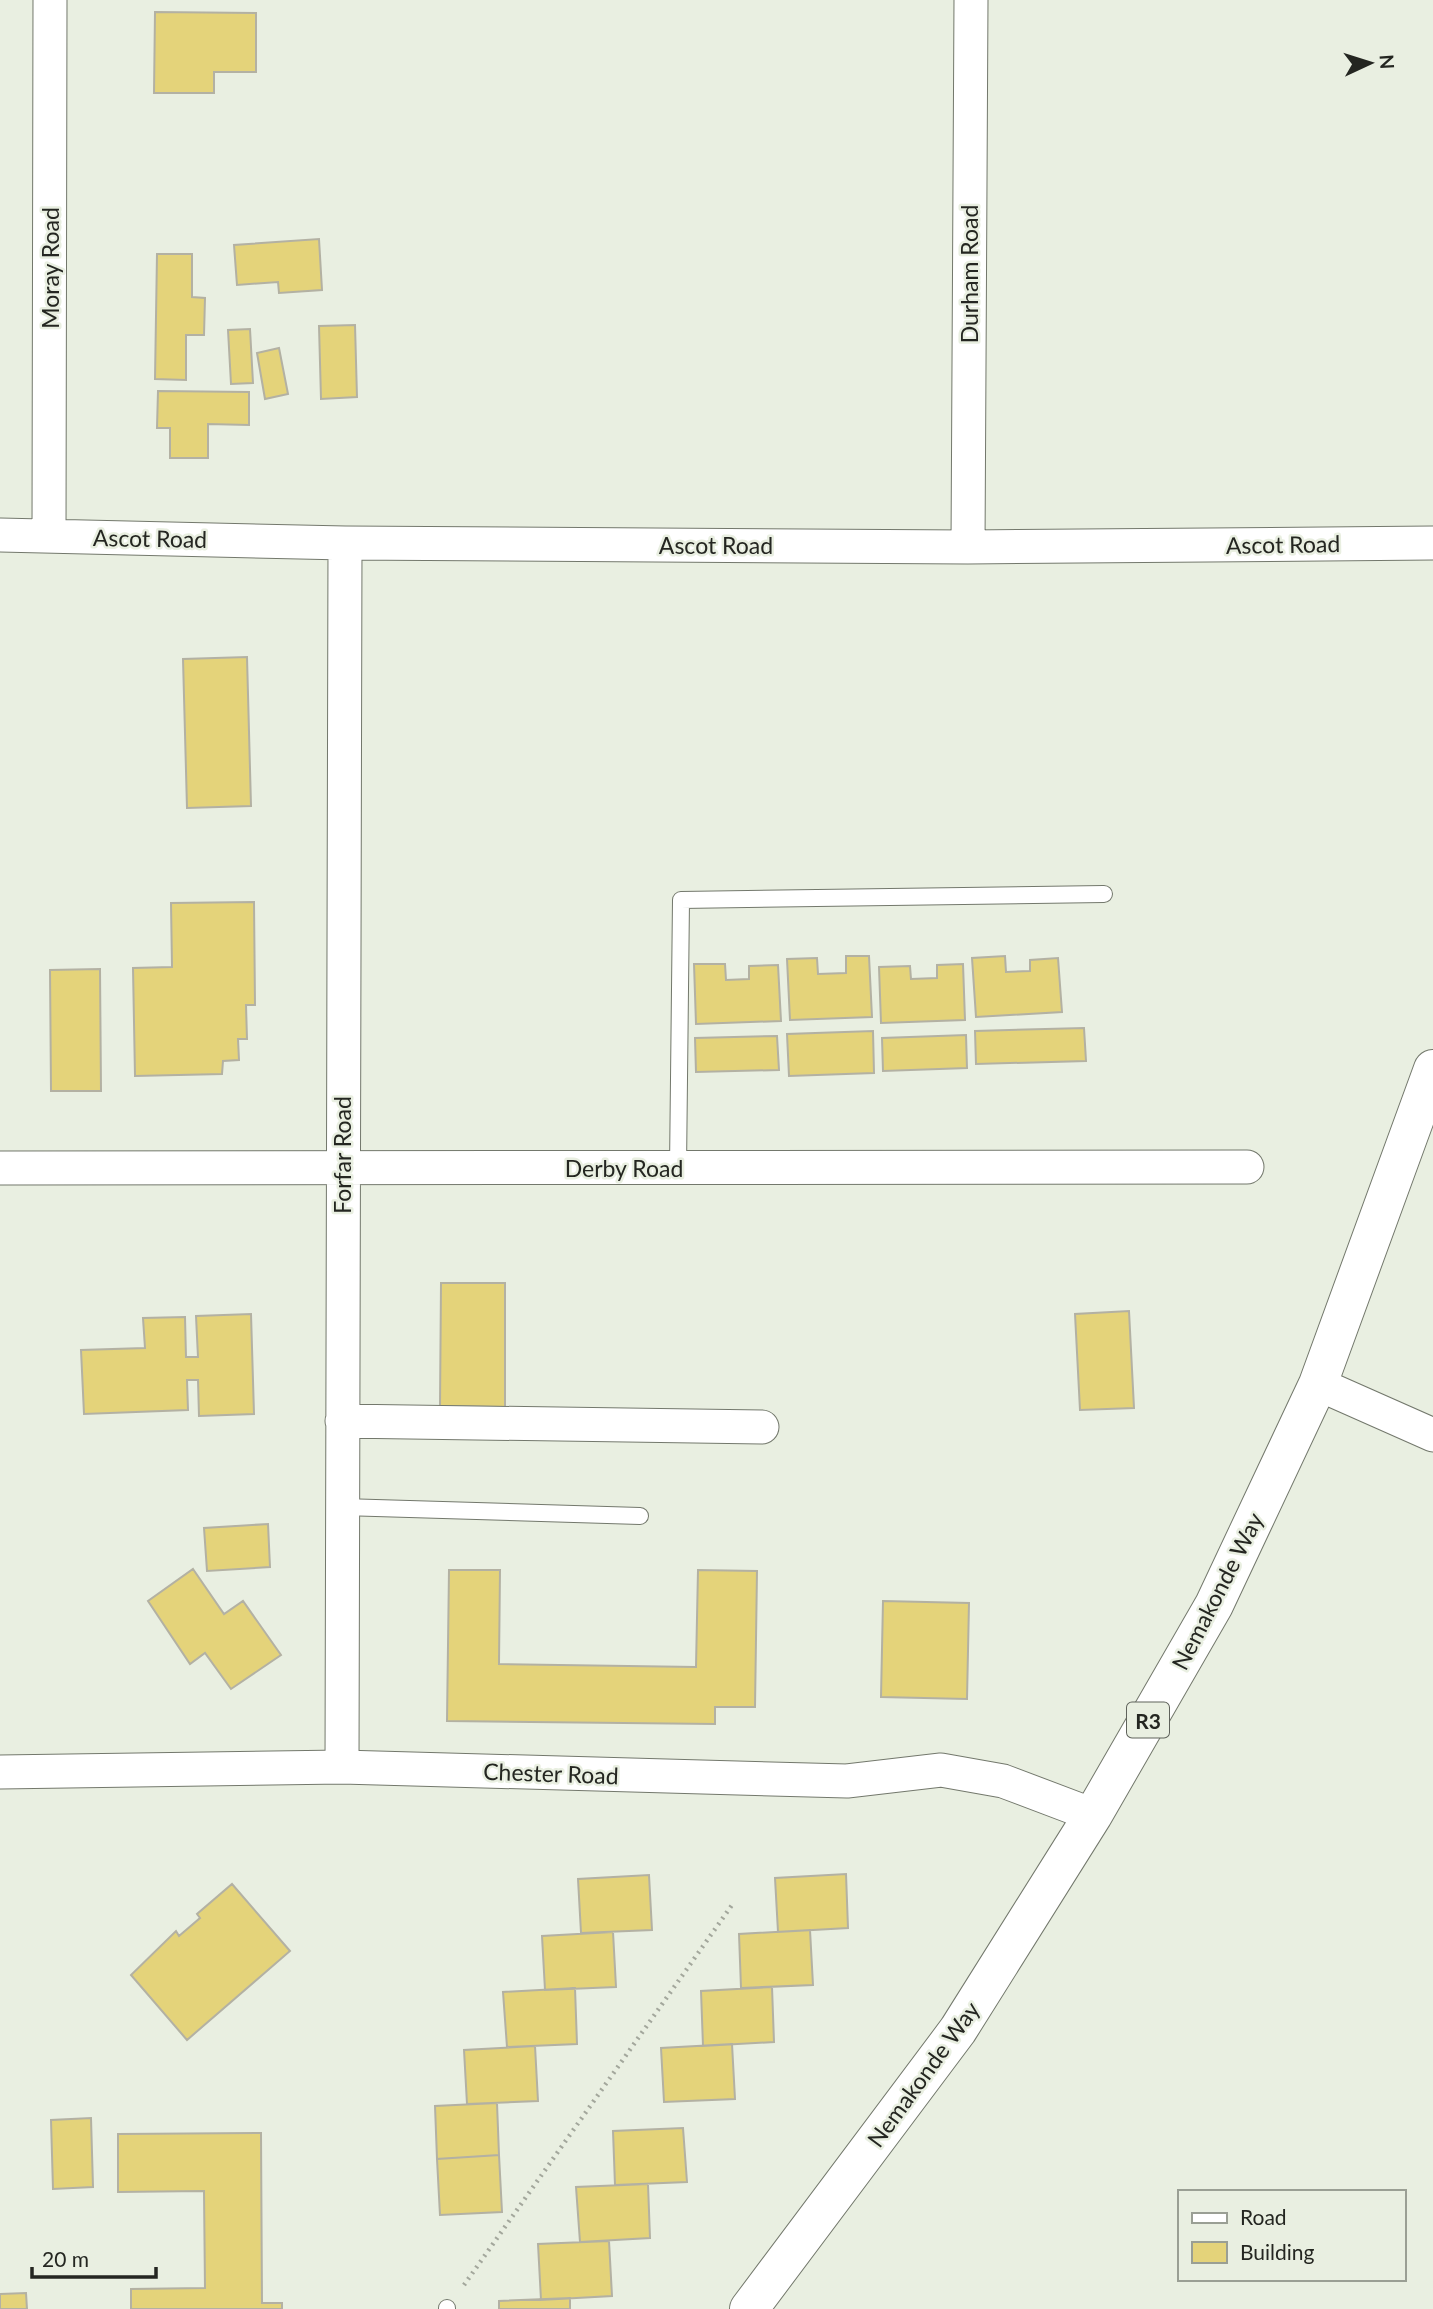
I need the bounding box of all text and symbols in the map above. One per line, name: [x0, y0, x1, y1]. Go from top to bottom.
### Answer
north arrow: [1335, 28, 1405, 98]
text: N: [1375, 54, 1399, 70]
street label: Durham Road: [955, 205, 983, 343]
street label: Moray Road: [36, 207, 64, 329]
street label: Ascot Road: [93, 523, 207, 553]
street label: Ascot Road: [1226, 529, 1340, 559]
street label: Ascot Road: [659, 531, 773, 559]
street label: Forfar Road: [328, 1096, 356, 1214]
street label: Derby Road: [565, 1154, 683, 1182]
street label: Nemakonde Way: [1165, 1508, 1269, 1674]
road number: R3: [1127, 1702, 1169, 1738]
street label: Chester Road: [483, 1757, 619, 1789]
street label: Nemakonde Way: [861, 1996, 985, 2152]
legend: [1178, 2190, 1405, 2281]
text: Road: [1240, 2204, 1287, 2229]
scale bar: [32, 2236, 156, 2280]
text: Building: [1240, 2239, 1315, 2264]
text: 20 m: [42, 2246, 89, 2271]

